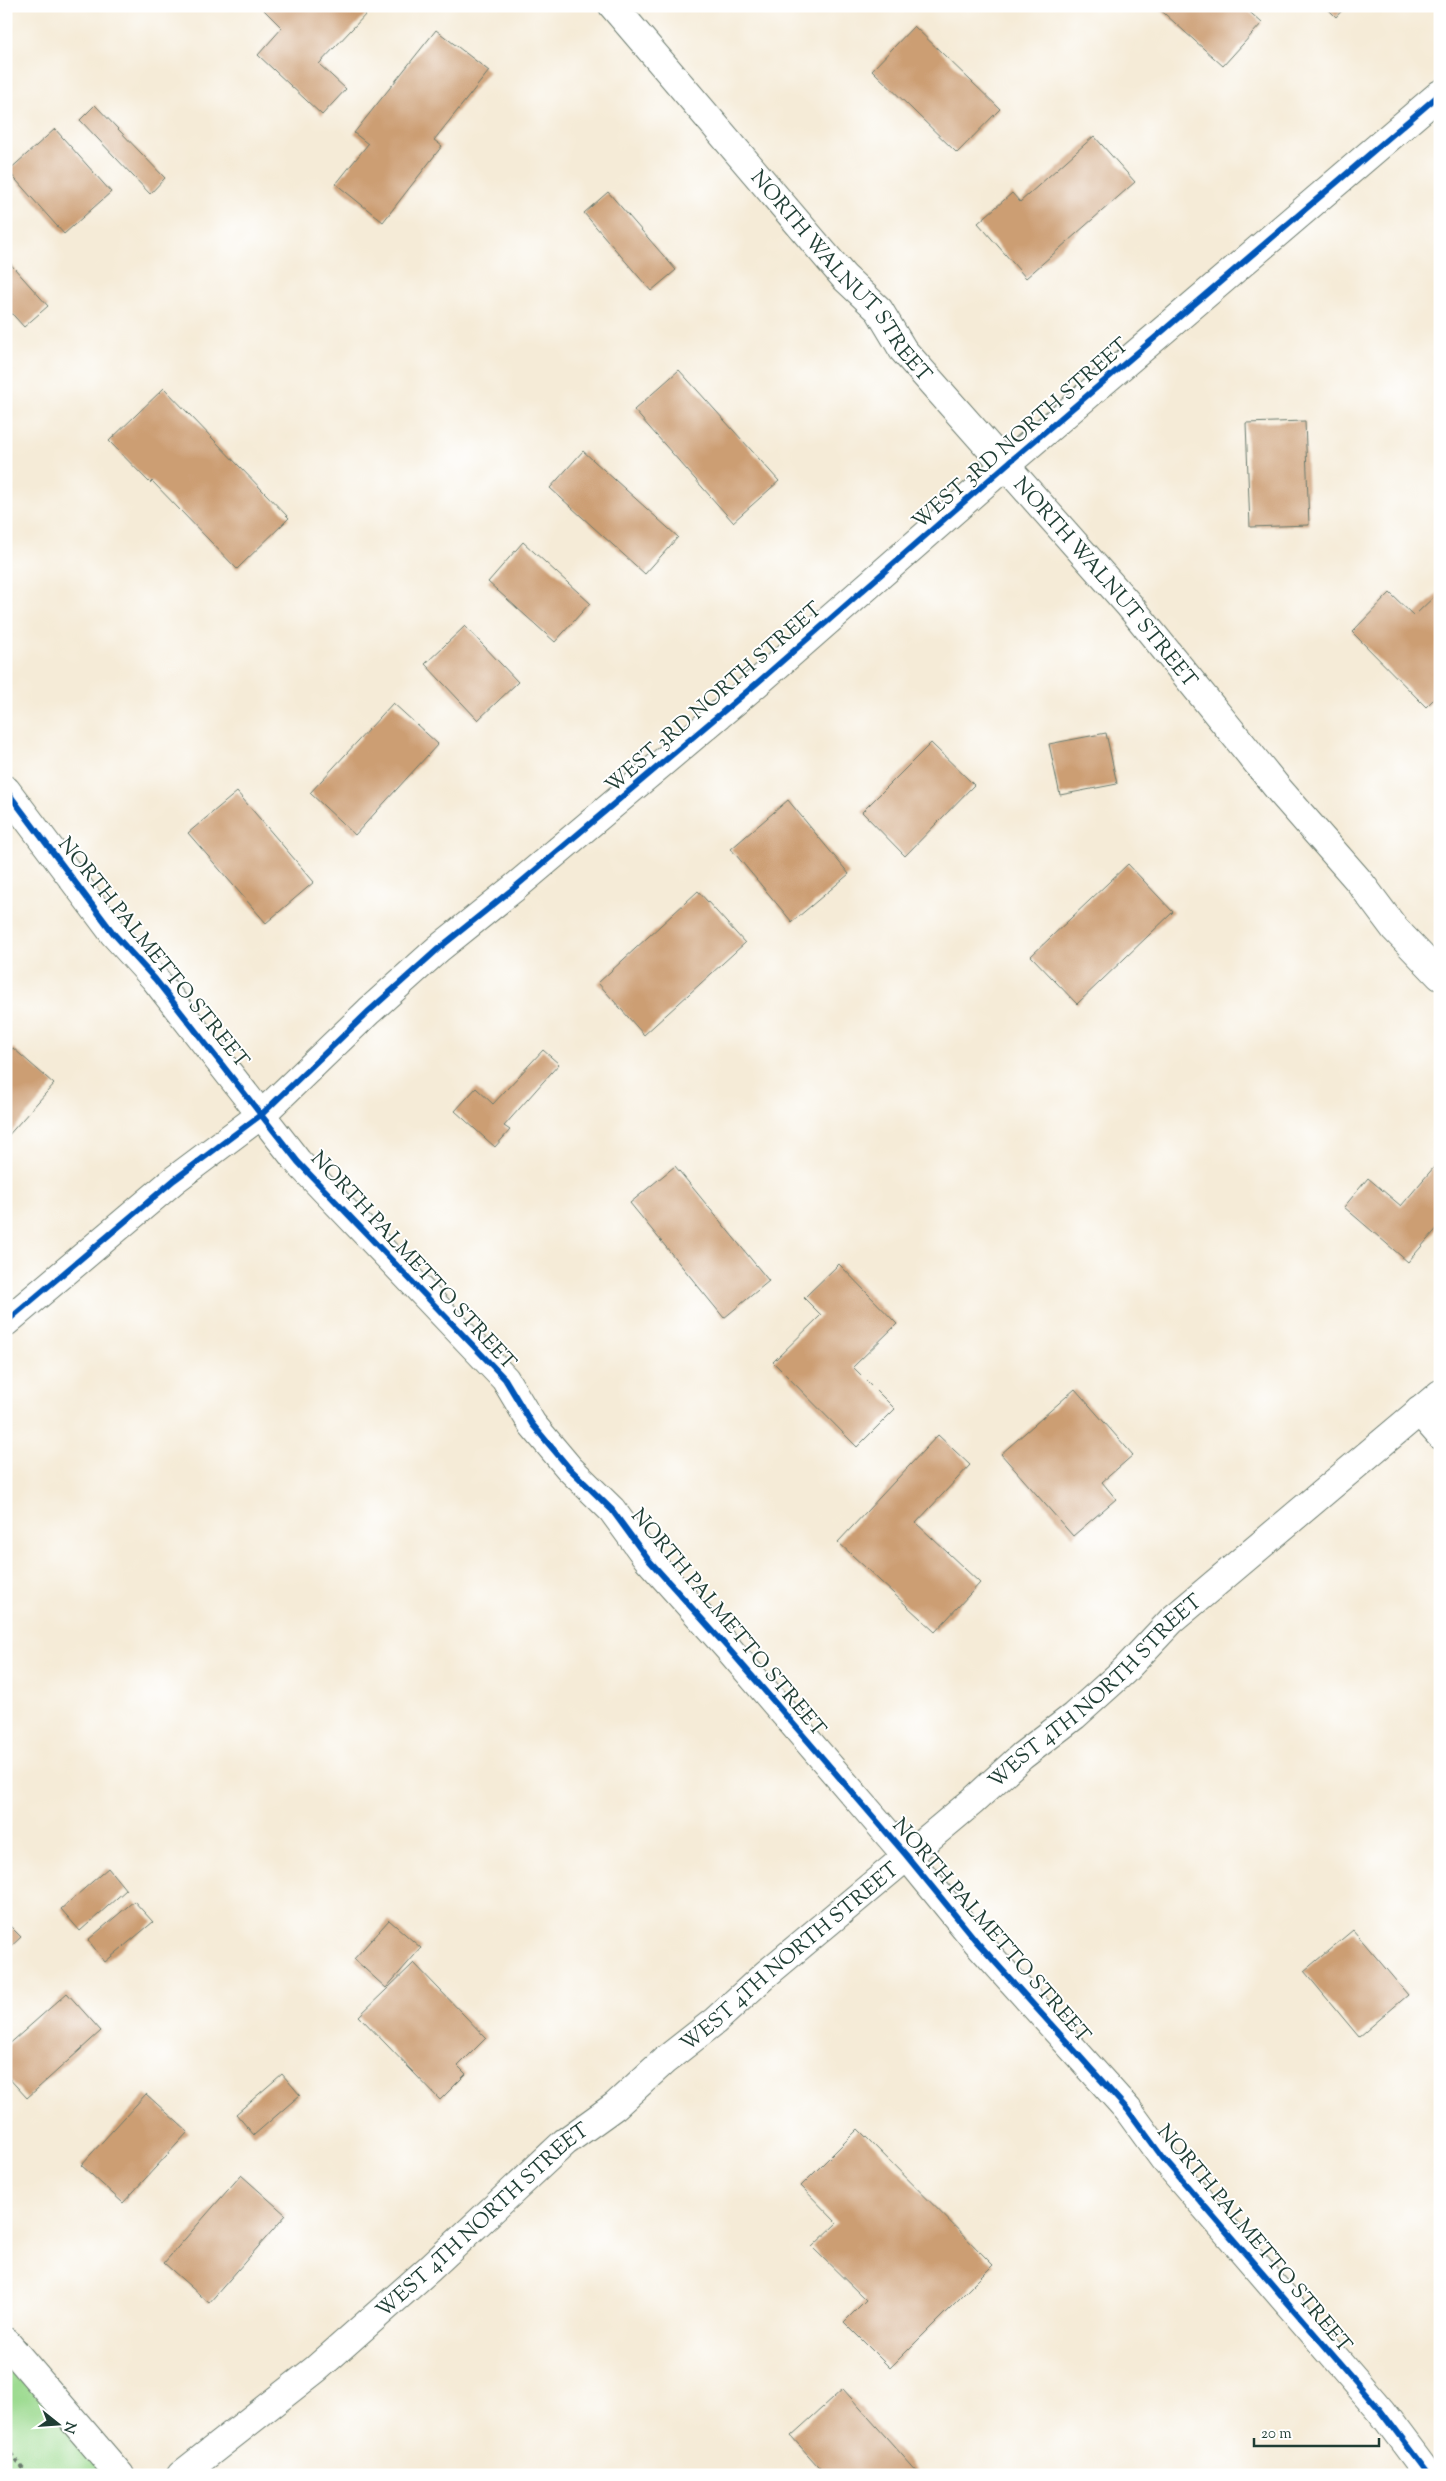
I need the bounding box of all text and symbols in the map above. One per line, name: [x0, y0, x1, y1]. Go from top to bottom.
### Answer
street label: NORTH WALNUT STREET: [742, 164, 938, 390]
street label: WEST 3RD NORTH STREET: [906, 332, 1136, 537]
street label: NORTH WALNUT STREET: [1005, 471, 1204, 695]
street label: WEST 3RD NORTH STREET: [599, 596, 829, 801]
street label: NORTH PALMETTO STREET: [50, 831, 255, 1075]
street label: NORTH PALMETTO STREET: [303, 1145, 522, 1378]
street label: NORTH PALMETTO STREET: [623, 1503, 832, 1744]
street label: WEST 4TH NORTH STREET: [983, 1588, 1209, 1797]
street label: NORTH PALMETTO STREET: [884, 1812, 1097, 2051]
street label: WEST 4TH NORTH STREET: [675, 1856, 906, 2060]
street label: WEST 4TH NORTH STREET: [370, 2116, 596, 2326]
street label: NORTH PALMETTO STREET: [1149, 2119, 1358, 2360]
north arrow: [32, 2398, 82, 2448]
scale bar: [1254, 2416, 1378, 2448]
text: N: [57, 2419, 80, 2435]
text: 20 m: [1261, 2424, 1292, 2445]

